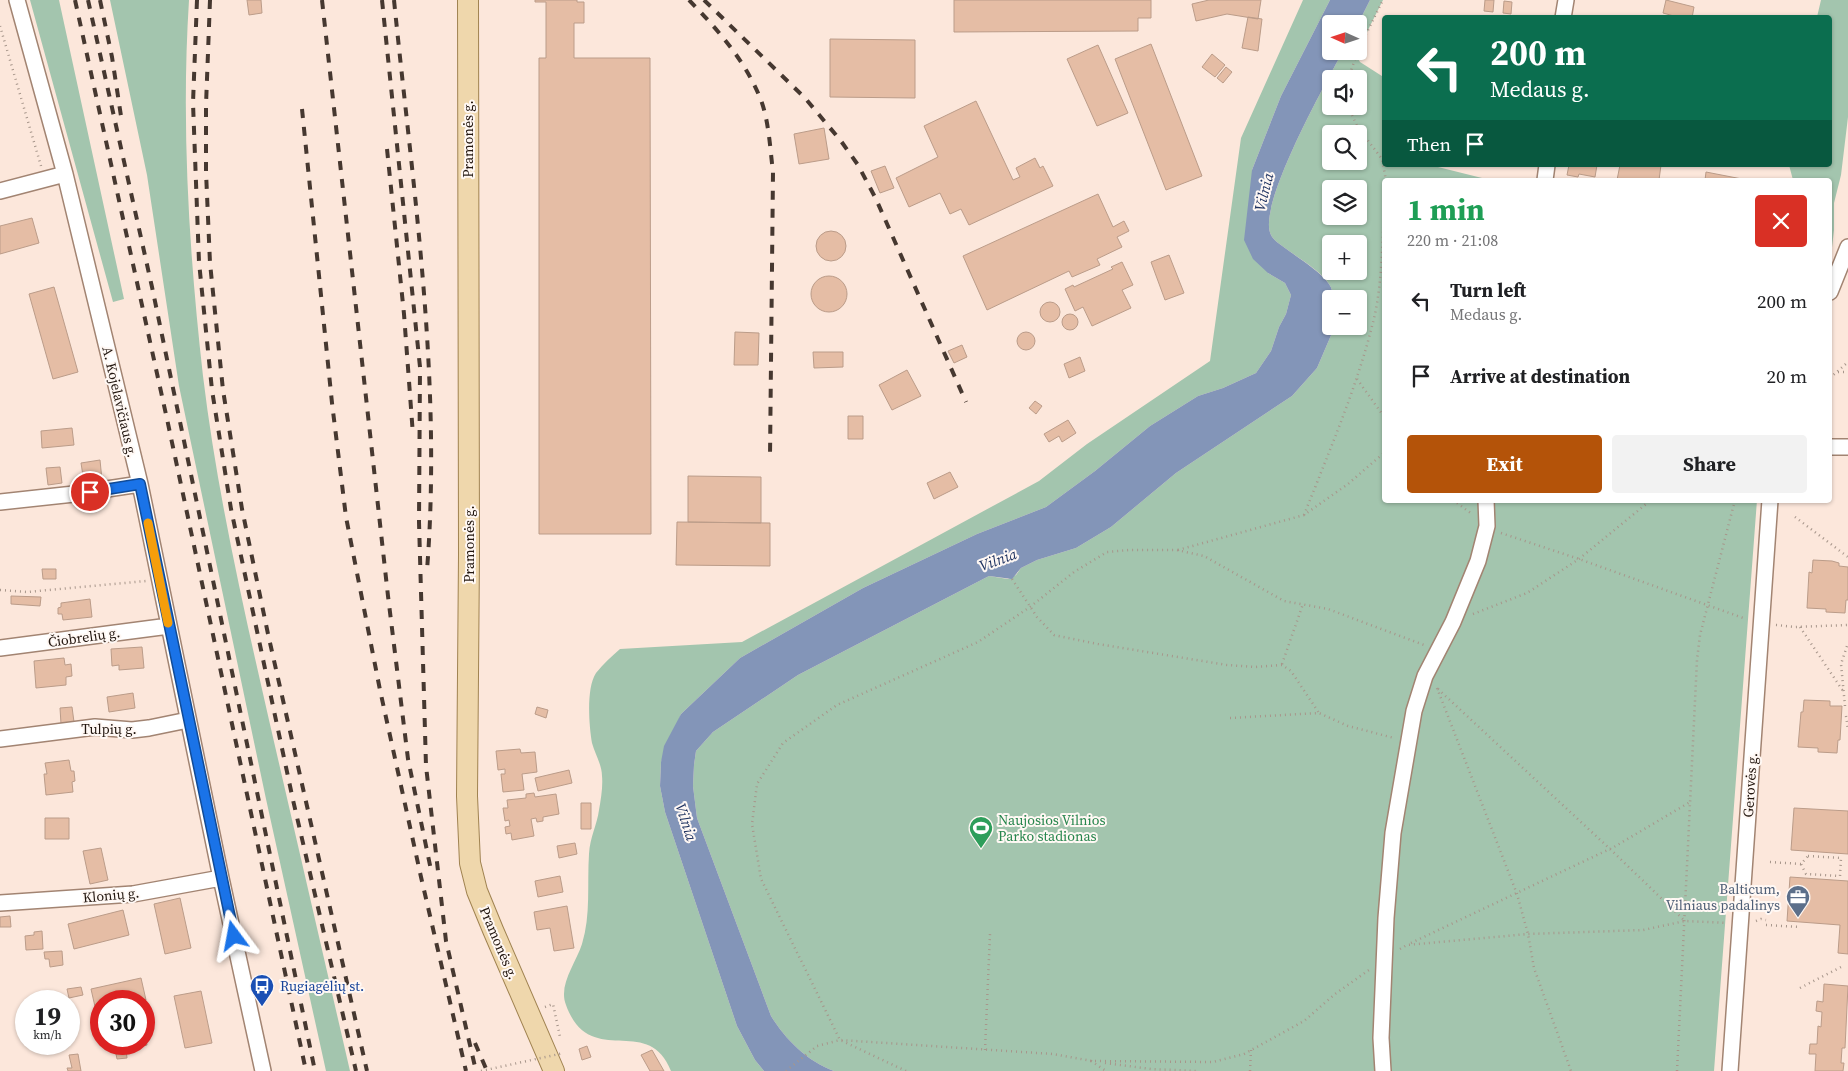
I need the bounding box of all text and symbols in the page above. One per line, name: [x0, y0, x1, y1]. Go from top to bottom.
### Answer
north arrow: [1322, 15, 1368, 60]
map controls: [1322, 15, 1367, 335]
text: 200 m: [1490, 29, 1586, 77]
icon: left: [1407, 35, 1472, 100]
button: sound: [1322, 70, 1367, 115]
text: Medaus g.: [1490, 74, 1590, 104]
street label: Pramonės g.: [458, 100, 478, 178]
button: search: [1322, 125, 1367, 170]
icon: arrive: [1461, 130, 1489, 158]
text: Then: [1407, 131, 1451, 157]
water label: Vilnia: [1249, 170, 1278, 213]
button: layers: [1322, 180, 1367, 225]
text: 1 min: [1407, 189, 1485, 230]
button: close: [1755, 195, 1807, 247]
text: 220 m · 21:08: [1407, 229, 1498, 251]
button: +: [1322, 235, 1367, 280]
text: Turn left: [1450, 277, 1526, 303]
icon: left: [1407, 287, 1435, 315]
text: 200 m: [1757, 288, 1807, 314]
button: −: [1322, 290, 1367, 335]
text: Medaus g.: [1450, 303, 1522, 325]
street label: A. Kojelavičiaus g.: [97, 344, 143, 460]
icon: arrive: [1407, 362, 1435, 390]
text: Arrive at destination: [1450, 363, 1630, 389]
text: 20 m: [1766, 363, 1807, 389]
button: Exit: [1407, 435, 1602, 493]
button: Share: [1612, 435, 1807, 493]
pin: [69, 471, 111, 513]
icon: arrive: [76, 478, 104, 506]
street label: Pramonės g.: [459, 505, 479, 583]
water label: Vilnia: [976, 543, 1020, 576]
street label: Čiobrelių g.: [47, 622, 121, 652]
street label: Tulpių g.: [81, 719, 137, 739]
street label: Gerovės g.: [1738, 752, 1762, 818]
water label: Vilnia: [671, 800, 702, 844]
place label: Naujosios Vilnios Parko stadionas: [998, 810, 1106, 846]
sports icon: Naujosios Vilnios Parko stadionas: [968, 815, 994, 849]
place label: Balticum, Vilniaus padalinys: [1666, 879, 1780, 915]
street label: Klonių g.: [82, 883, 140, 907]
office icon: Balticum, Vilniaus padalinys: [1785, 884, 1811, 918]
street label: Pramonės g.: [475, 903, 523, 983]
position arrow: [207, 909, 259, 961]
bus stop icon: Rugiagėlių st.: [249, 973, 275, 1007]
place label: Rugiagėlių st.: [280, 976, 364, 996]
speed limit sign: 30: [90, 990, 155, 1055]
text: 19: [34, 999, 61, 1033]
text: km/h: [33, 1027, 62, 1043]

